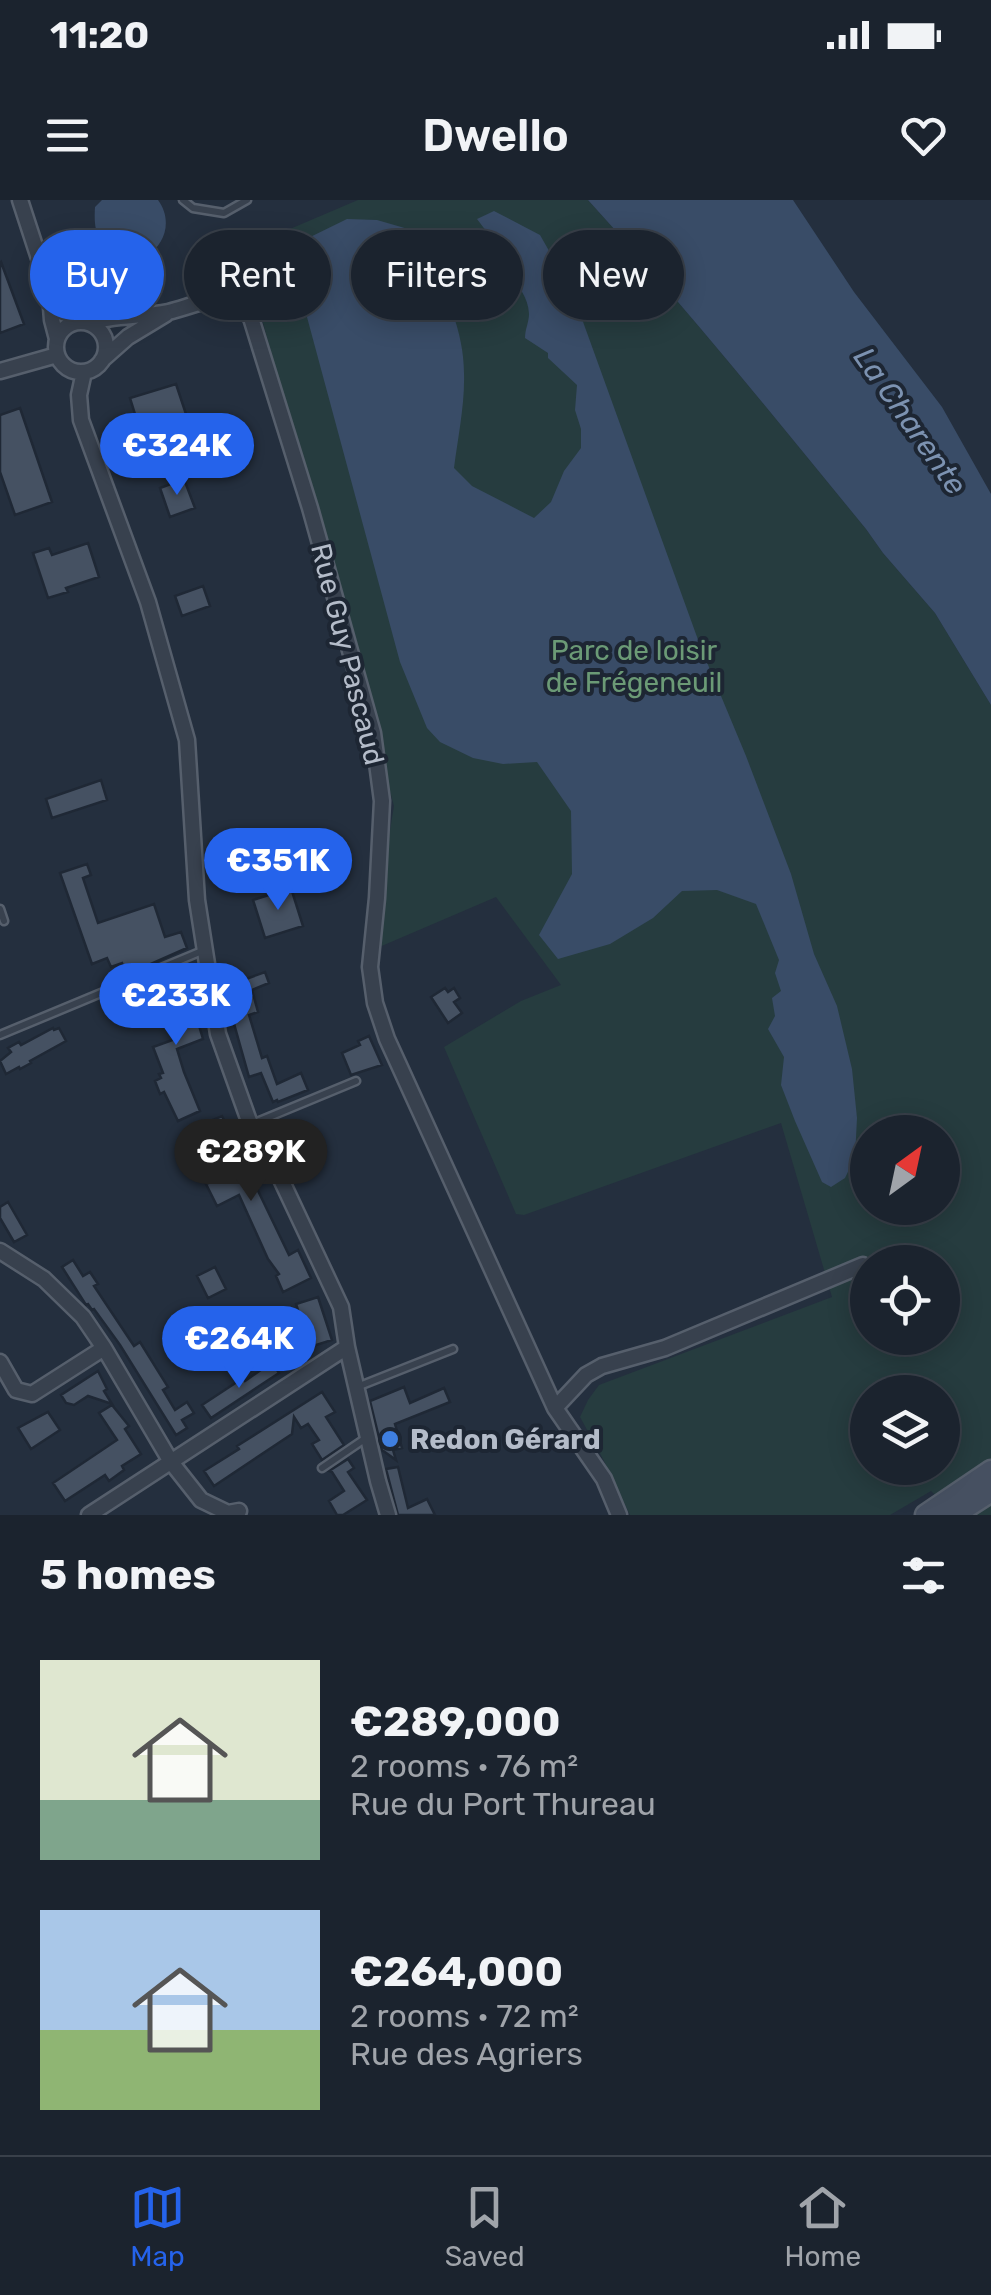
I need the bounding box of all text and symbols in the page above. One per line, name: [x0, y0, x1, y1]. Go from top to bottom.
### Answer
text: 11:20: [50, 12, 149, 58]
icon: menu: [40, 108, 95, 163]
icon: heart: [896, 108, 951, 163]
text: Dwello: [422, 109, 569, 162]
chip: Buy: [30, 230, 164, 320]
chip: Rent: [184, 230, 331, 320]
chip: Filters: [351, 230, 523, 320]
chip: New: [543, 230, 684, 320]
water label: La Charente: [846, 340, 974, 502]
pin: €324K: [107, 413, 247, 498]
text: €324K: [122, 426, 232, 464]
street label: Rue Guy Pascaud: [304, 540, 391, 768]
park label: Parc de loisir de Frégeneuil: [546, 634, 722, 699]
pin: €351K: [208, 828, 348, 913]
text: €351K: [226, 841, 330, 879]
pin: €233K: [106, 963, 246, 1048]
text: €233K: [121, 976, 231, 1014]
north arrow: [850, 1115, 960, 1225]
map controls: [850, 1115, 960, 1485]
pin: €289K: [181, 1119, 321, 1204]
text: €289K: [196, 1132, 306, 1170]
button: locate: [850, 1245, 960, 1355]
pin: €264K: [169, 1306, 309, 1391]
text: €264K: [184, 1319, 294, 1357]
button: layers: [850, 1375, 960, 1485]
place label: Redon Gérard: [410, 1423, 601, 1456]
marker: Redon Gérard: [379, 1428, 401, 1450]
icon: filters: [896, 1548, 951, 1603]
text: 5 homes: [40, 1550, 216, 1600]
text: €289,000: [350, 1697, 561, 1747]
icon: home: [120, 1700, 240, 1820]
text: 2 rooms · 76 m²: [350, 1747, 578, 1785]
text: Rue du Port Thureau: [350, 1785, 656, 1823]
text: €264,000: [350, 1947, 563, 1997]
icon: home: [120, 1950, 240, 2070]
text: 2 rooms · 72 m²: [350, 1997, 579, 2035]
text: Rue des Agriers: [350, 2035, 583, 2073]
tab: Map: [130, 2180, 185, 2273]
tab: Saved: [445, 2180, 525, 2273]
tab: Home: [784, 2180, 861, 2273]

